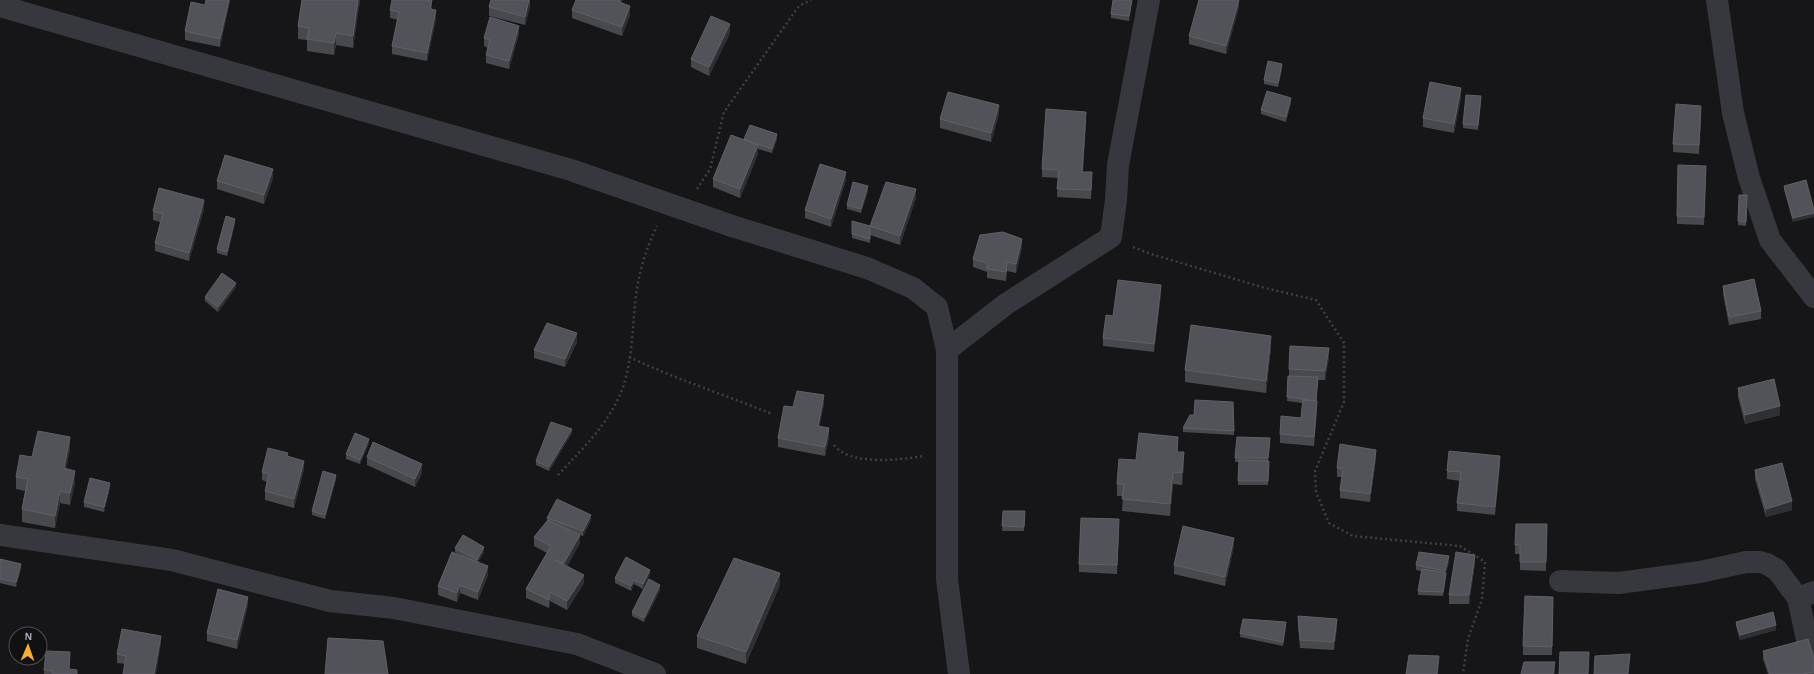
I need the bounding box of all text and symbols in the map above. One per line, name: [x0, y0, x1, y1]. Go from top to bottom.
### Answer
north arrow: [8, 626, 48, 666]
text: N: [24, 631, 32, 642]

